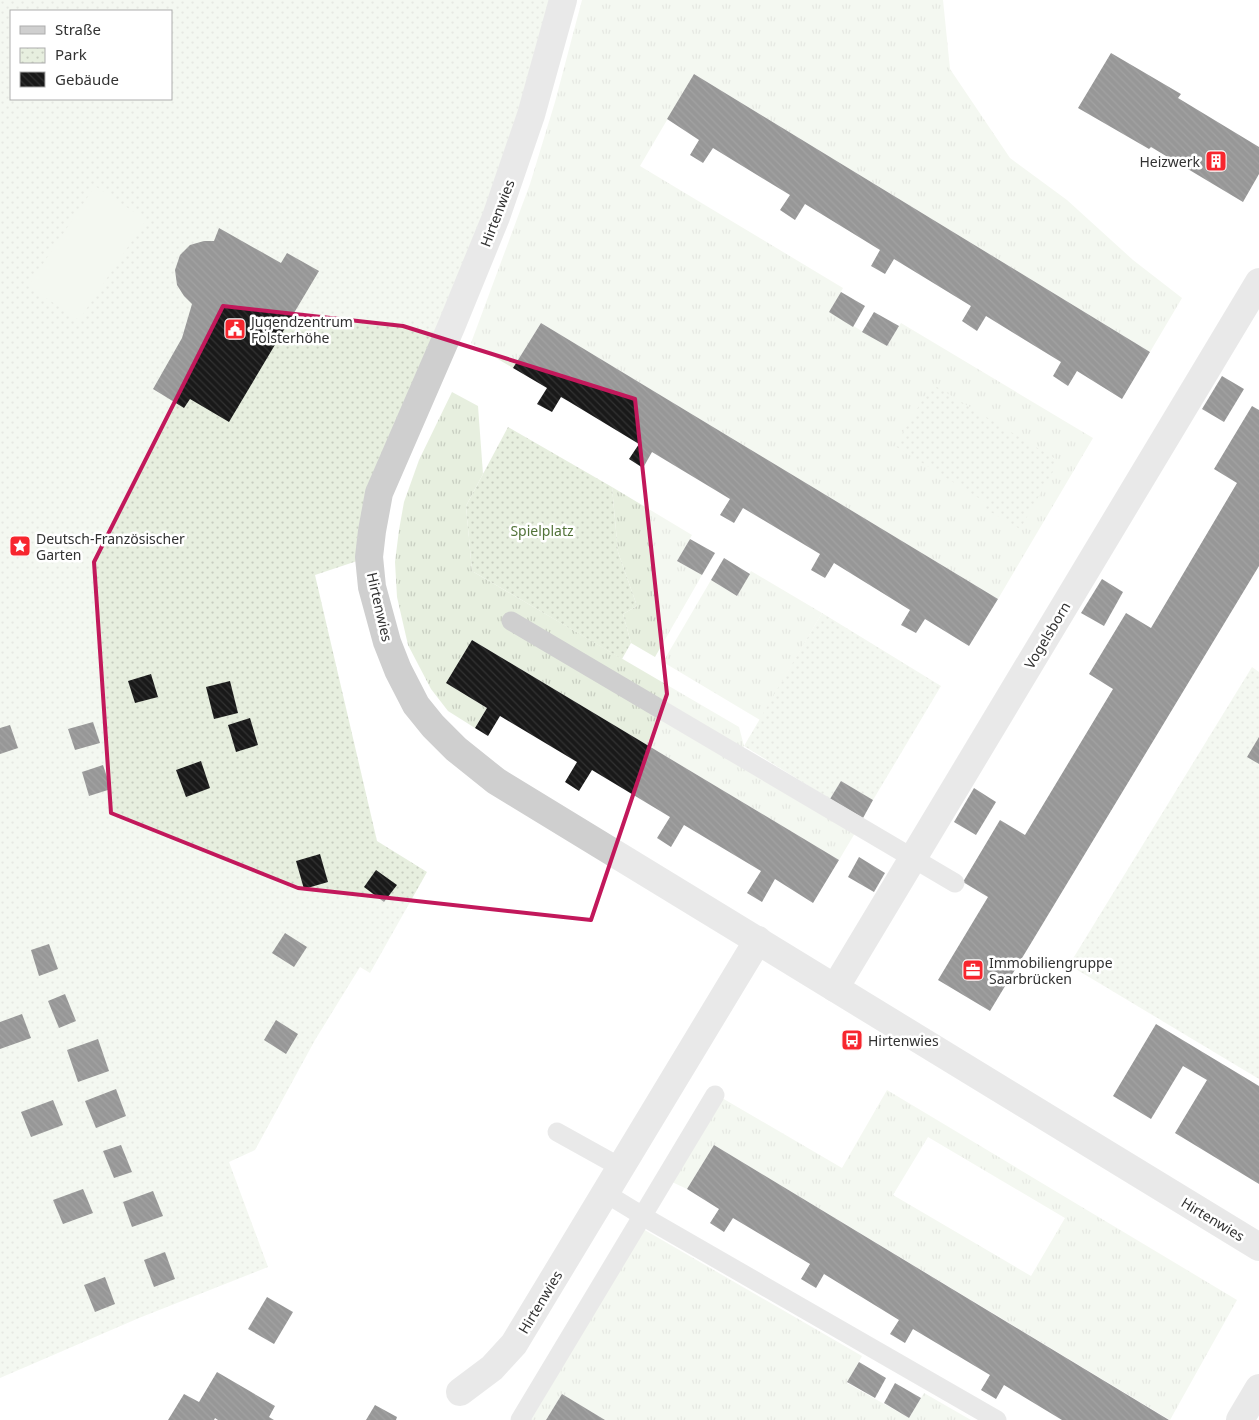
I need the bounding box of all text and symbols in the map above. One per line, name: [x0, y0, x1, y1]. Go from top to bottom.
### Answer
legend: [10, 10, 172, 100]
text: Straße: [55, 19, 101, 39]
text: Park: [55, 44, 87, 64]
text: Gebäude: [55, 69, 119, 89]
building icon: Heizwerk: [1204, 149, 1228, 173]
place label: Heizwerk: [1139, 152, 1201, 171]
street label: Hirtenwies: [475, 176, 519, 249]
place label: Jugendzentrum Folsterhöhe: [249, 312, 353, 347]
public building icon: Jugendzentrum Folsterhöhe: [223, 317, 247, 341]
park label: Spielplatz: [510, 521, 574, 540]
place label: Deutsch-Französischer Garten: [36, 529, 185, 564]
place icon: Deutsch-Französischer Garten: [8, 534, 32, 558]
street label: Hirtenwies: [363, 570, 397, 644]
street label: Vogelsborn: [1020, 598, 1074, 672]
place label: Immobiliengruppe Saarbrücken: [989, 953, 1113, 988]
office icon: Immobiliengruppe Saarbrücken: [961, 958, 985, 982]
bus stop icon: Hirtenwies: [840, 1028, 864, 1052]
place label: Hirtenwies: [868, 1031, 939, 1050]
street label: Hirtenwies: [1178, 1193, 1248, 1245]
street label: Hirtenwies: [514, 1267, 566, 1337]

